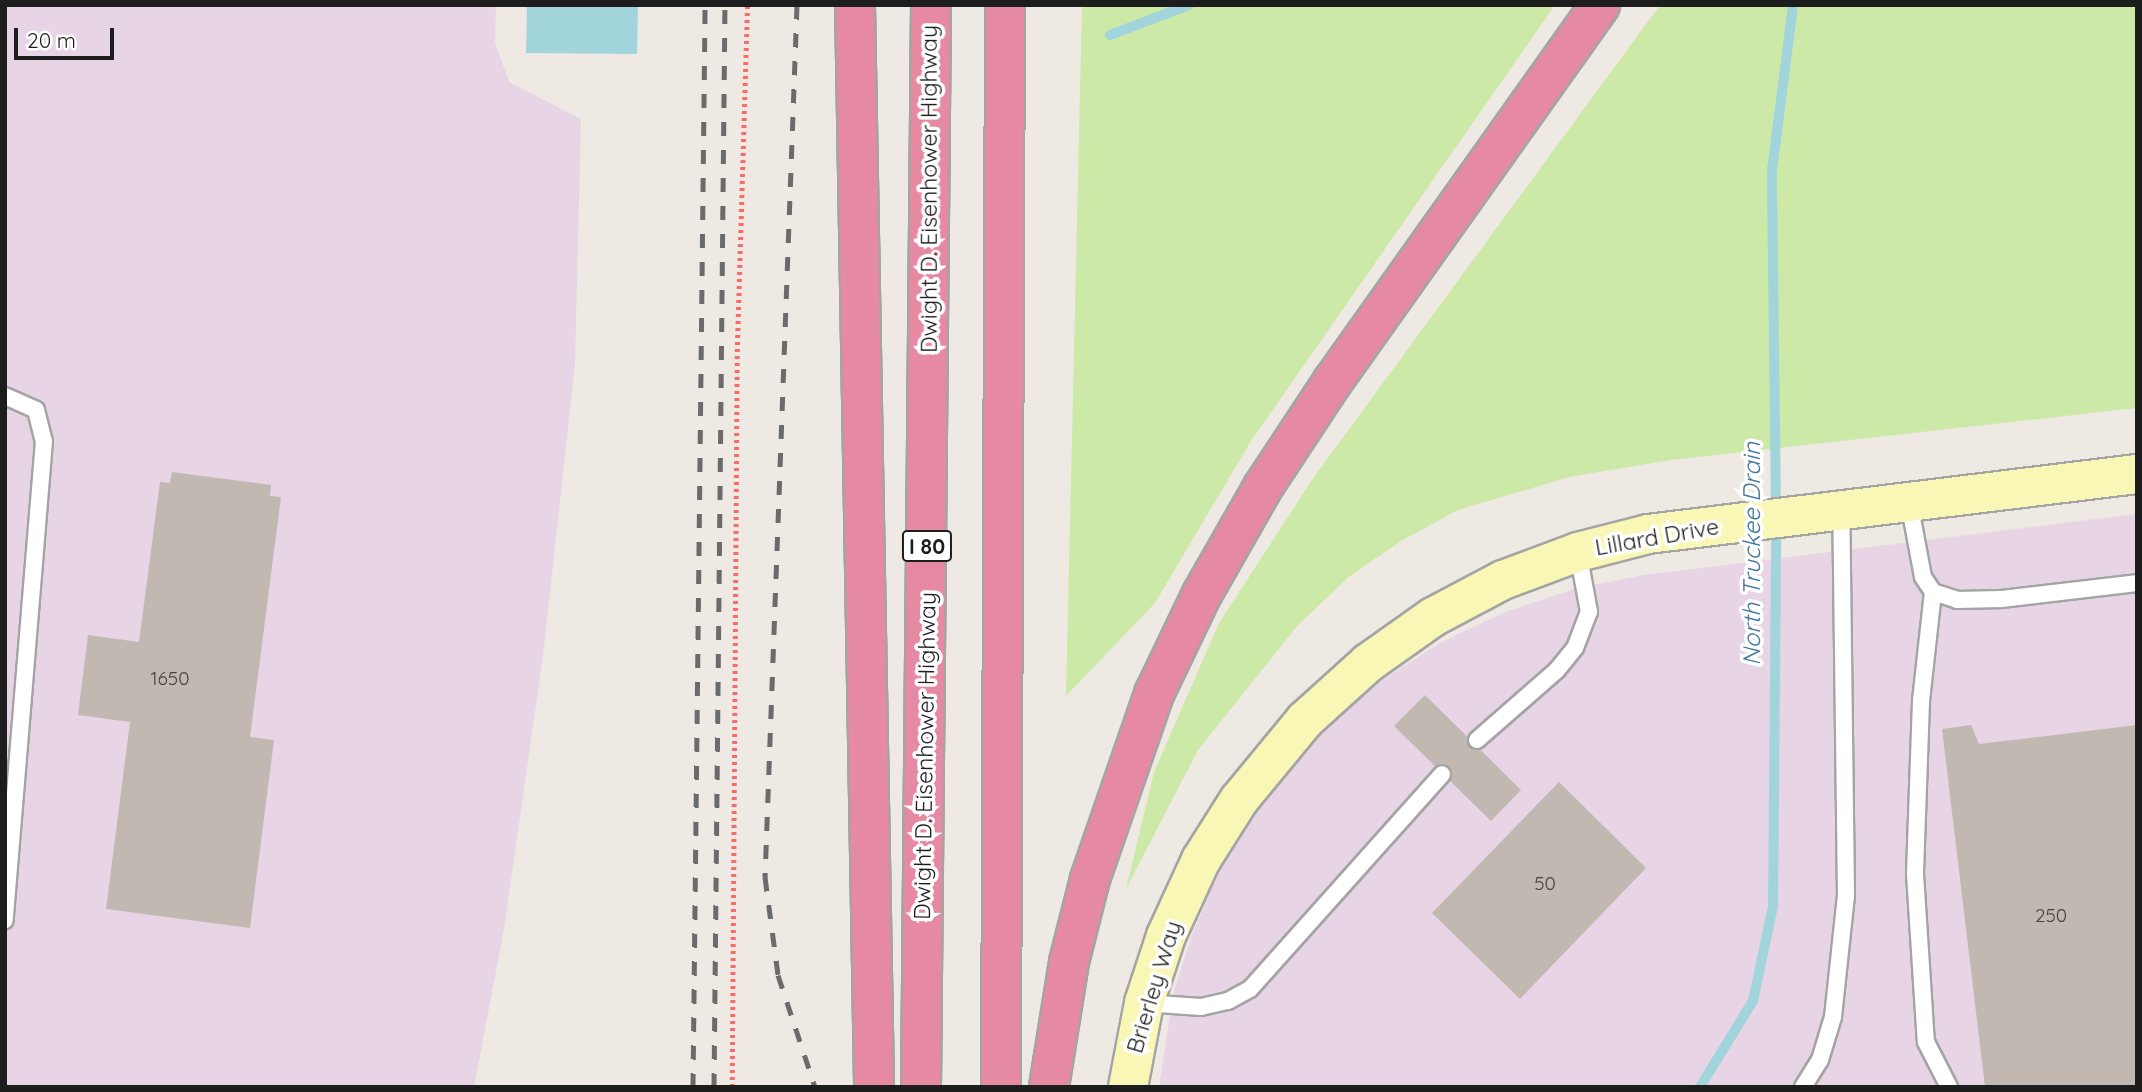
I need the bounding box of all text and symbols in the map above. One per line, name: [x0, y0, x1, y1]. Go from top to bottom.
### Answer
scale bar: [18, 14, 117, 58]
street label: Dwight D. Eisenhower Highway: [915, 25, 943, 353]
text: 20 m: [27, 27, 76, 53]
water label: North Truckee Drain: [1738, 442, 1766, 666]
street label: Lillard Drive: [1593, 513, 1721, 561]
road number: I 80: [901, 528, 953, 564]
street label: Dwight D. Eisenhower Highway: [908, 592, 942, 920]
house number: 1650: [151, 668, 189, 690]
house number: 50: [1534, 873, 1556, 895]
house number: 250: [2035, 905, 2067, 927]
street label: Brierley Way: [1121, 918, 1187, 1056]

